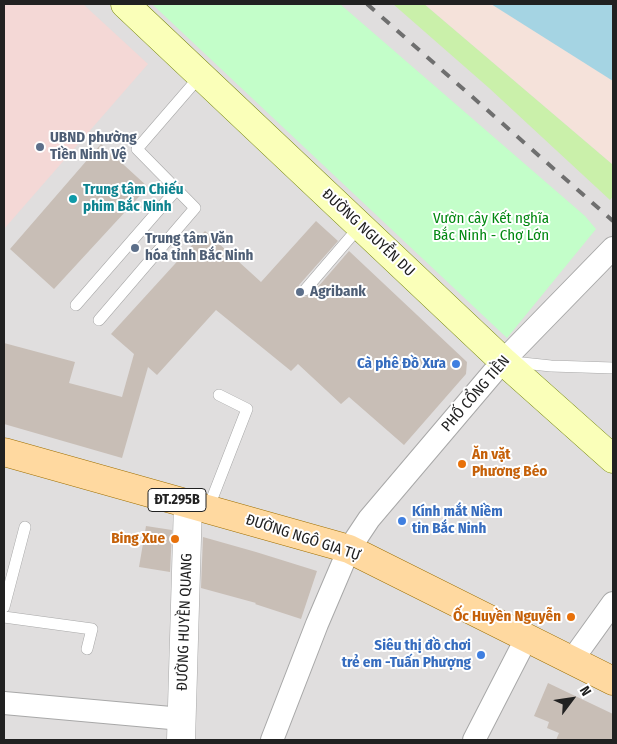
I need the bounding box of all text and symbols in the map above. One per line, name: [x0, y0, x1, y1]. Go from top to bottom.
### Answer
place label: UBND phường Tiền Ninh Vệ: [50, 129, 137, 164]
marker: UBND phường Tiền Ninh Vệ: [34, 141, 46, 153]
place label: Trung tâm Chiếu phim Bắc Ninh: [83, 181, 184, 216]
street label: ĐƯỜNG NGUYỄN DU: [318, 185, 418, 281]
marker: Trung tâm Chiếu phim Bắc Ninh: [67, 193, 79, 205]
park label: Vườn cây Kết nghĩa Bắc Ninh - Chợ Lớn: [433, 210, 549, 245]
place label: Trung tâm Văn hóa tỉnh Bắc Ninh: [145, 230, 253, 265]
marker: Trung tâm Văn hóa tỉnh Bắc Ninh: [129, 242, 141, 254]
place label: Agribank: [310, 283, 366, 301]
marker: Agribank: [294, 286, 306, 298]
street label: PHỐ CỔNG TIỀN: [438, 352, 514, 436]
place label: Cà phê Đồ Xưa: [357, 355, 446, 373]
marker: Cà phê Đồ Xưa: [450, 358, 462, 370]
place label: Ăn vặt Phương Béo: [472, 446, 547, 481]
marker: Ăn vặt Phương Béo: [456, 458, 468, 470]
road number: ĐT.295B: [148, 488, 206, 512]
place label: Kính mắt Niềm tin Bắc Ninh: [412, 503, 503, 538]
street label: ĐƯỜNG NGÔ GIA TỰ: [243, 511, 363, 565]
marker: Kính mắt Niềm tin Bắc Ninh: [396, 515, 408, 527]
place label: Bing Xue: [111, 530, 165, 548]
marker: Bing Xue: [169, 533, 181, 545]
street label: ĐƯỜNG HUYỀN QUANG: [174, 553, 196, 691]
place label: Ốc Huyền Nguyễn: [453, 608, 561, 626]
marker: Ốc Huyền Nguyễn: [565, 611, 577, 623]
place label: Siêu thị đồ chơi trẻ em -Tuấn Phượng: [342, 637, 471, 672]
marker: Siêu thị đồ chơi trẻ em -Tuấn Phượng: [475, 649, 487, 661]
north arrow: [547, 674, 597, 724]
text: N: [576, 683, 595, 699]

